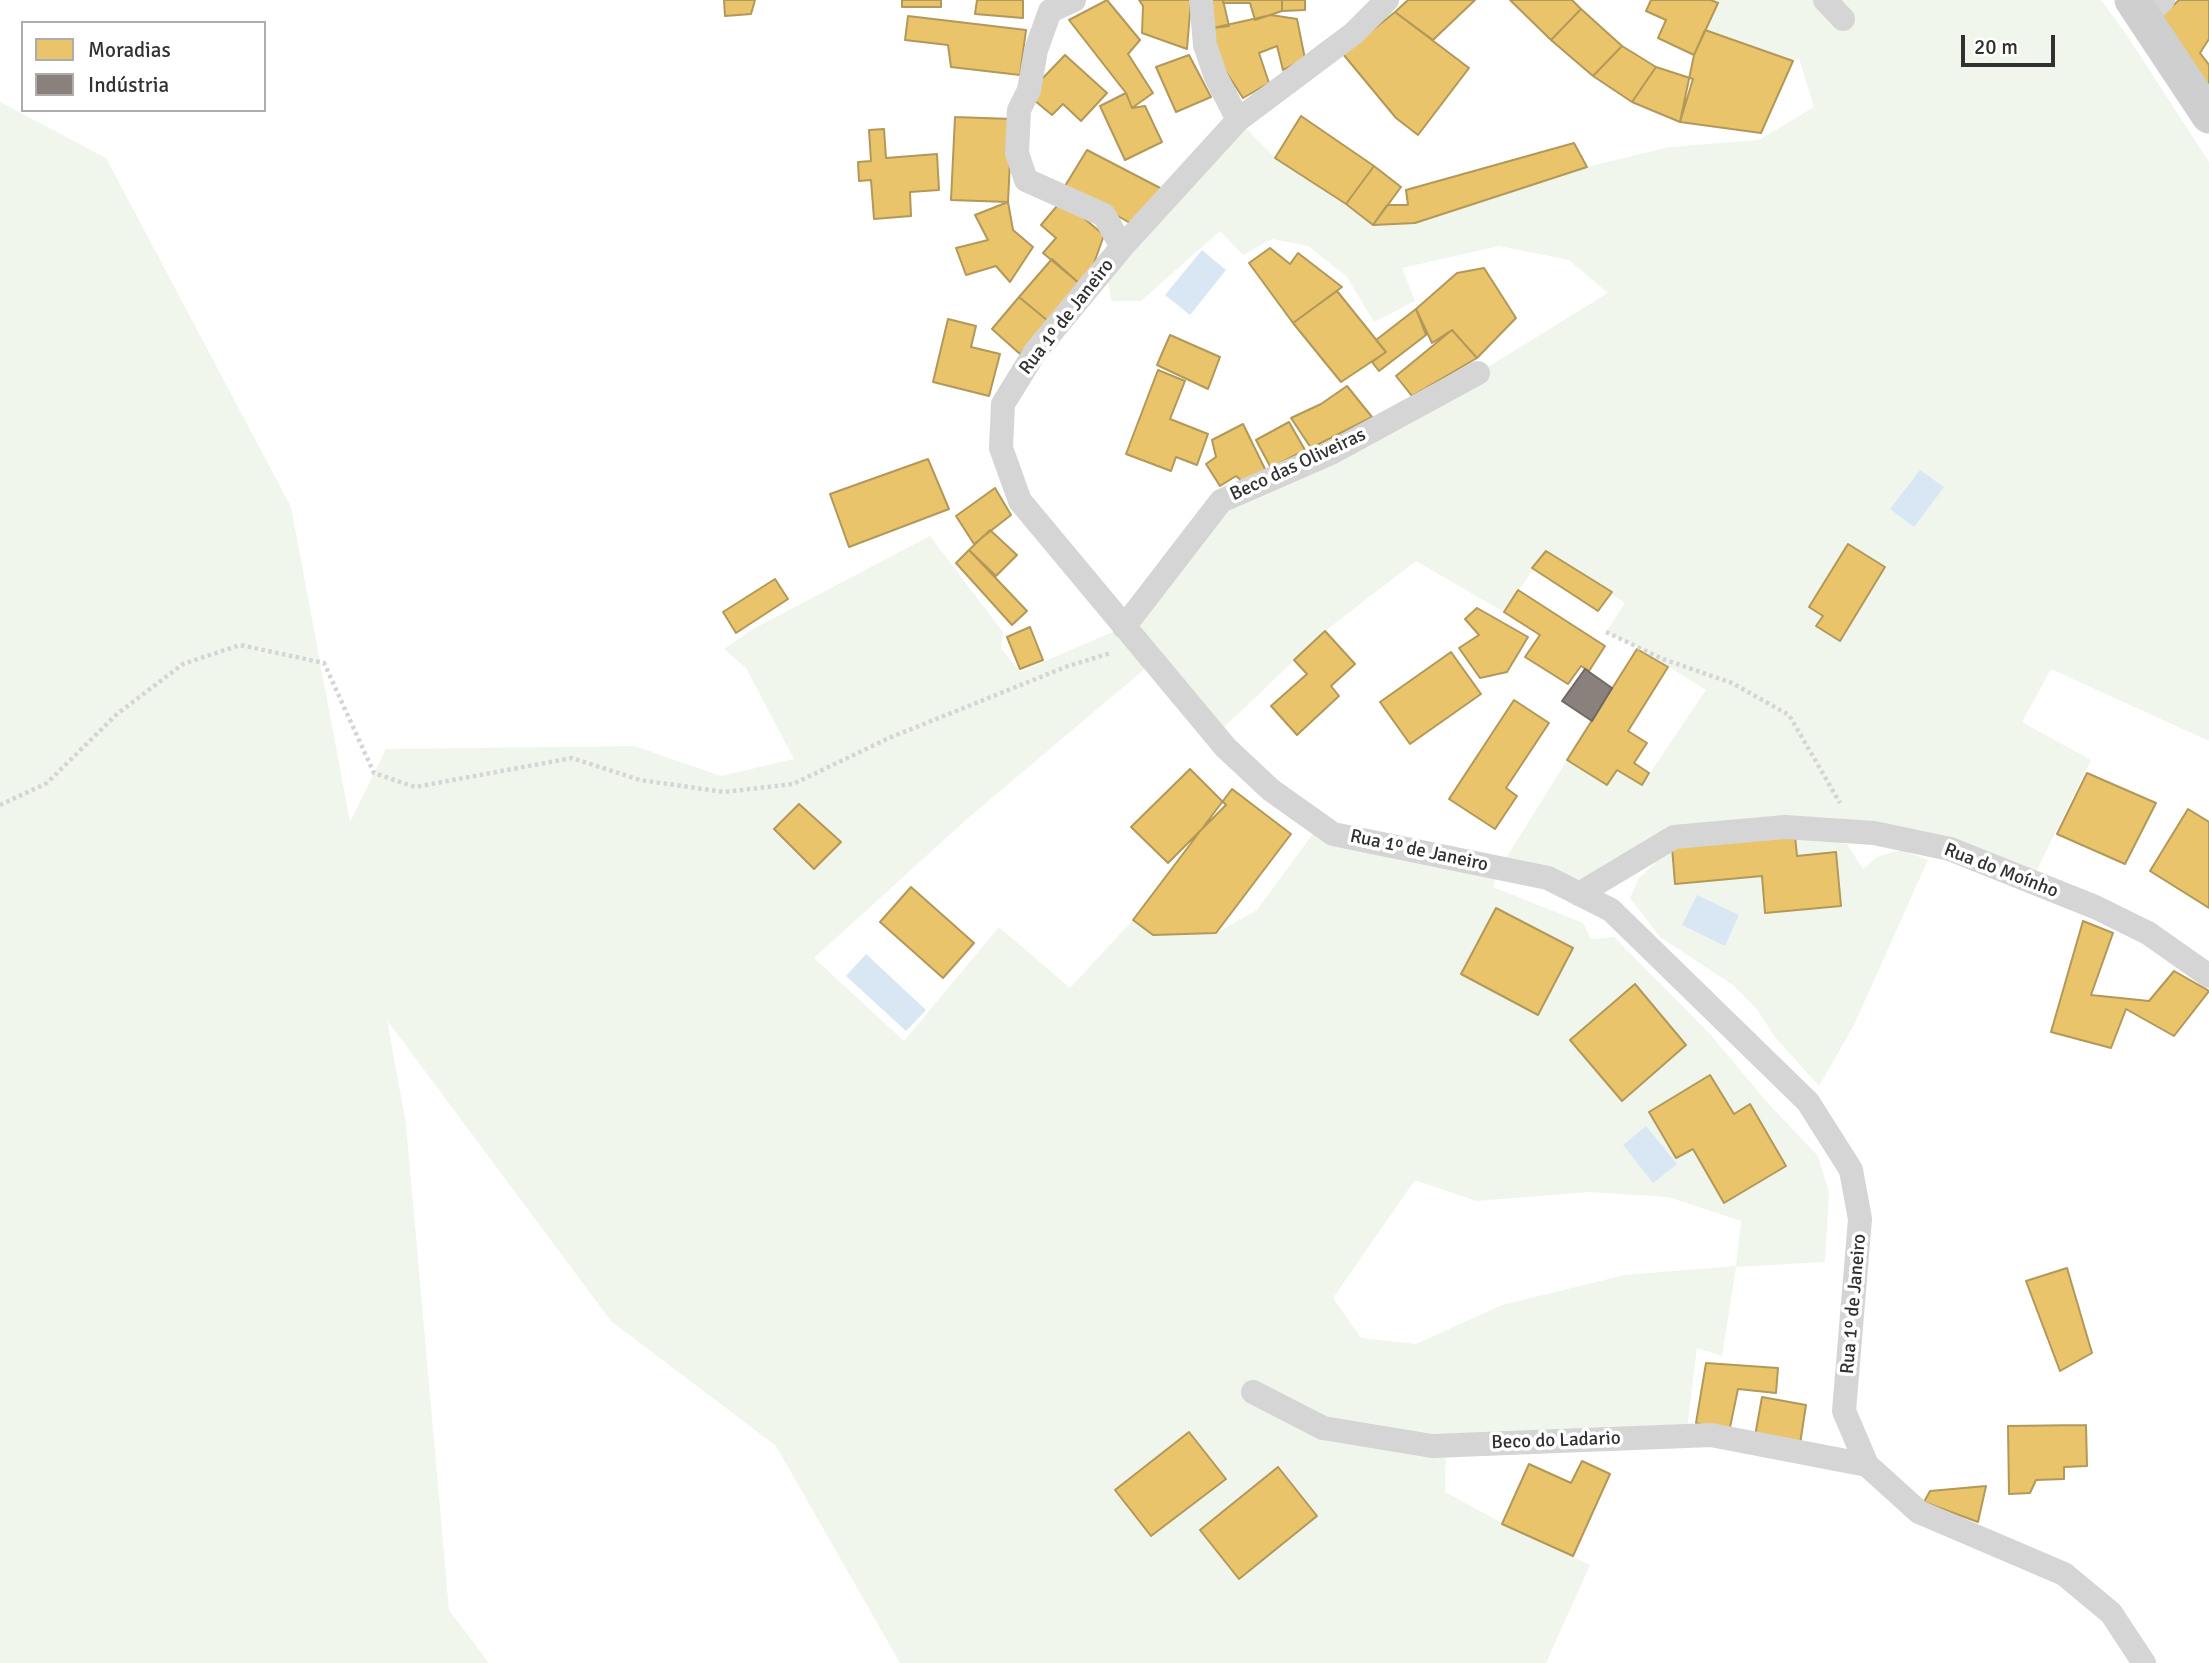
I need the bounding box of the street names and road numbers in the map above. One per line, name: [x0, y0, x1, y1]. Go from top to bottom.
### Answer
street label: Rua 1º de Janeiro: [1015, 255, 1119, 379]
street label: Beco das Oliveiras: [1227, 424, 1369, 506]
street label: Rua 1º de Janeiro: [1348, 825, 1490, 877]
street label: Rua do Moínho: [1941, 839, 2061, 903]
street label: Rua 1º de Janeiro: [1837, 1233, 1871, 1375]
street label: Beco do Ladario: [1491, 1427, 1621, 1455]

